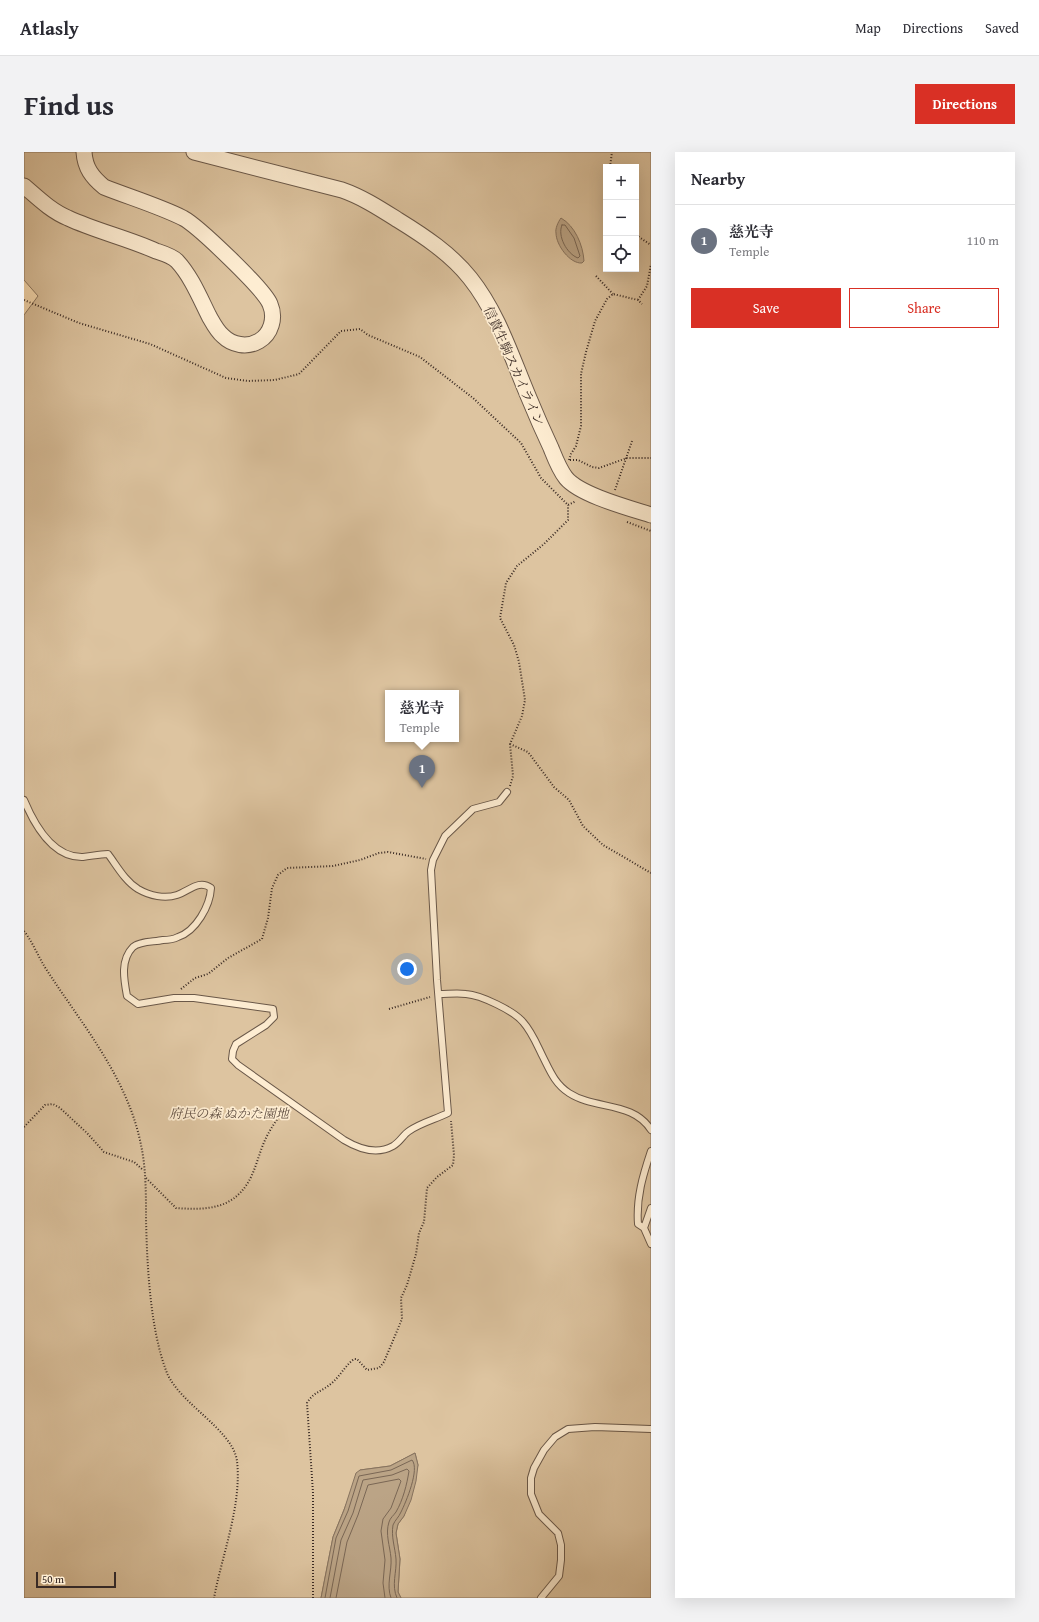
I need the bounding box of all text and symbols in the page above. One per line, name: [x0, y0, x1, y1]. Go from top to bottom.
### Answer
text: Atlasly: [20, 14, 79, 42]
text: Map: [855, 18, 881, 38]
text: Directions: [903, 18, 963, 38]
text: Saved: [985, 18, 1019, 38]
text: Find us: [24, 84, 114, 125]
button: Directions: [915, 84, 1015, 124]
map controls: [603, 164, 639, 272]
button: +: [603, 164, 639, 200]
text: Nearby: [691, 166, 745, 191]
button: −: [603, 200, 639, 236]
text: 慈光寺: [729, 221, 774, 242]
text: 1: [701, 231, 707, 250]
text: 110 m: [967, 231, 999, 250]
button: locate: [603, 236, 639, 272]
text: Temple: [729, 242, 769, 261]
button: Save: [691, 288, 841, 328]
button: Share: [849, 288, 999, 328]
street label: 信貴生駒スカイライン: [479, 303, 549, 429]
popup: [385, 690, 459, 742]
text: 慈光寺: [399, 697, 445, 718]
text: Temple: [399, 718, 440, 737]
pin: 1: [409, 755, 435, 788]
your location: [397, 959, 417, 979]
park label: 府民の森 ぬかた園地: [169, 1104, 291, 1123]
scale bar: [36, 1570, 116, 1589]
text: 50 m: [42, 1571, 64, 1587]

